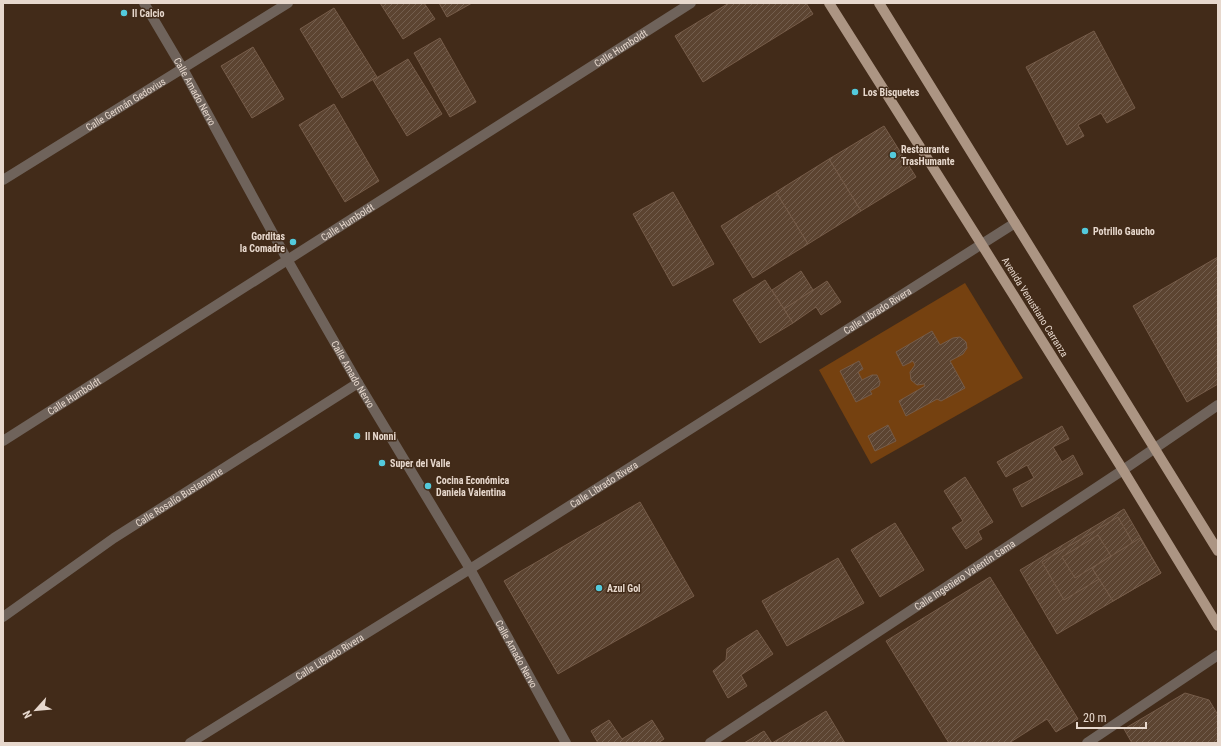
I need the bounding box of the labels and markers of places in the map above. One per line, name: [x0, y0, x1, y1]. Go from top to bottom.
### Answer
marker: Il Calcio: [119, 8, 129, 18]
place label: Il Calcio: [132, 8, 165, 19]
marker: Los Bisquetes: [850, 87, 860, 97]
place label: Los Bisquetes: [863, 87, 920, 98]
place label: Restaurante TrasHumante: [901, 144, 955, 167]
marker: Restaurante TrasHumante: [888, 150, 898, 160]
marker: Potrillo Gaucho: [1080, 226, 1090, 236]
place label: Potrillo Gaucho: [1093, 226, 1155, 237]
place label: Gorditas la Comadre: [240, 231, 285, 254]
marker: Gorditas la Comadre: [288, 237, 298, 247]
marker: Il Nonni: [352, 431, 362, 441]
place label: Il Nonni: [365, 431, 396, 442]
marker: Super del Valle: [377, 458, 387, 468]
place label: Super del Valle: [390, 458, 451, 469]
place label: Cocina Económica Daniela Valentina: [436, 475, 510, 498]
marker: Cocina Económica Daniela Valentina: [423, 481, 433, 491]
marker: Azul Gol: [594, 583, 604, 593]
place label: Azul Gol: [607, 583, 641, 594]

